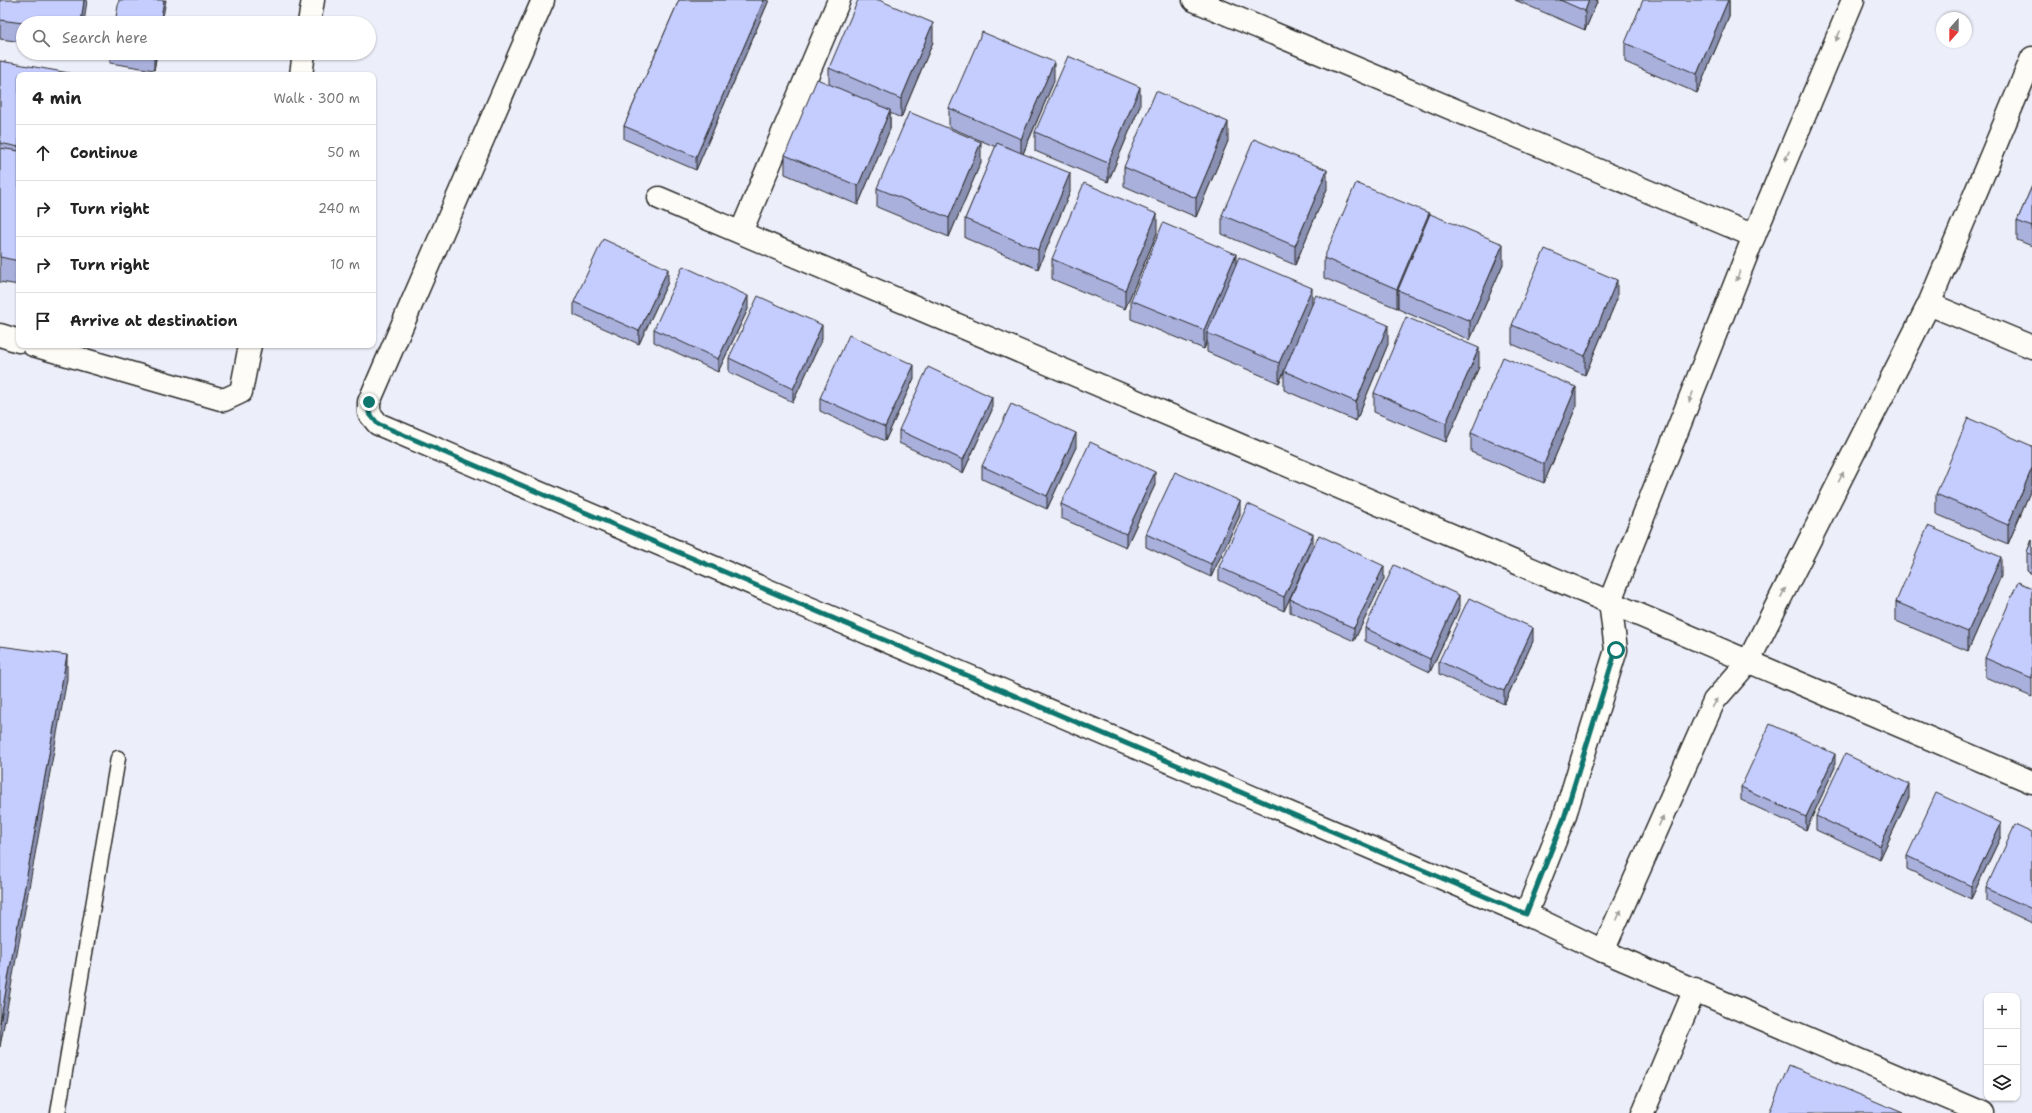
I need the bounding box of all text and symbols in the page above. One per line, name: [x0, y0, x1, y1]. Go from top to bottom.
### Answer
north arrow: [1936, 12, 1972, 48]
search box: [16, 16, 376, 60]
icon: search: [30, 27, 52, 49]
text: Search here: [62, 28, 148, 48]
one-way arrow: [1834, 30, 1841, 42]
text: 4 min: [32, 87, 82, 109]
text: Walk · 300 m: [273, 90, 360, 107]
icon: ahead: [32, 142, 54, 164]
text: Continue: [70, 143, 138, 163]
text: 50 m: [327, 144, 360, 161]
one-way arrow: [1784, 150, 1791, 162]
icon: right: [32, 198, 54, 220]
text: Turn right: [70, 199, 150, 219]
text: 240 m: [318, 200, 360, 217]
icon: right: [32, 254, 54, 276]
text: Turn right: [70, 255, 150, 275]
text: 10 m: [330, 256, 360, 273]
one-way arrow: [1735, 271, 1741, 283]
icon: arrive: [32, 310, 54, 332]
text: Arrive at destination: [70, 311, 238, 331]
one-way arrow: [1687, 392, 1693, 404]
route end: [360, 393, 378, 411]
one-way arrow: [1838, 471, 1844, 483]
one-way arrow: [1780, 587, 1786, 599]
route start: [1607, 641, 1625, 659]
one-way arrow: [1711, 697, 1718, 709]
one-way arrow: [1658, 816, 1664, 827]
one-way arrow: [1616, 910, 1622, 921]
map controls: [1984, 993, 2020, 1101]
button: +: [1984, 993, 2020, 1029]
button: −: [1984, 1029, 2020, 1065]
button: layers: [1984, 1065, 2020, 1101]

